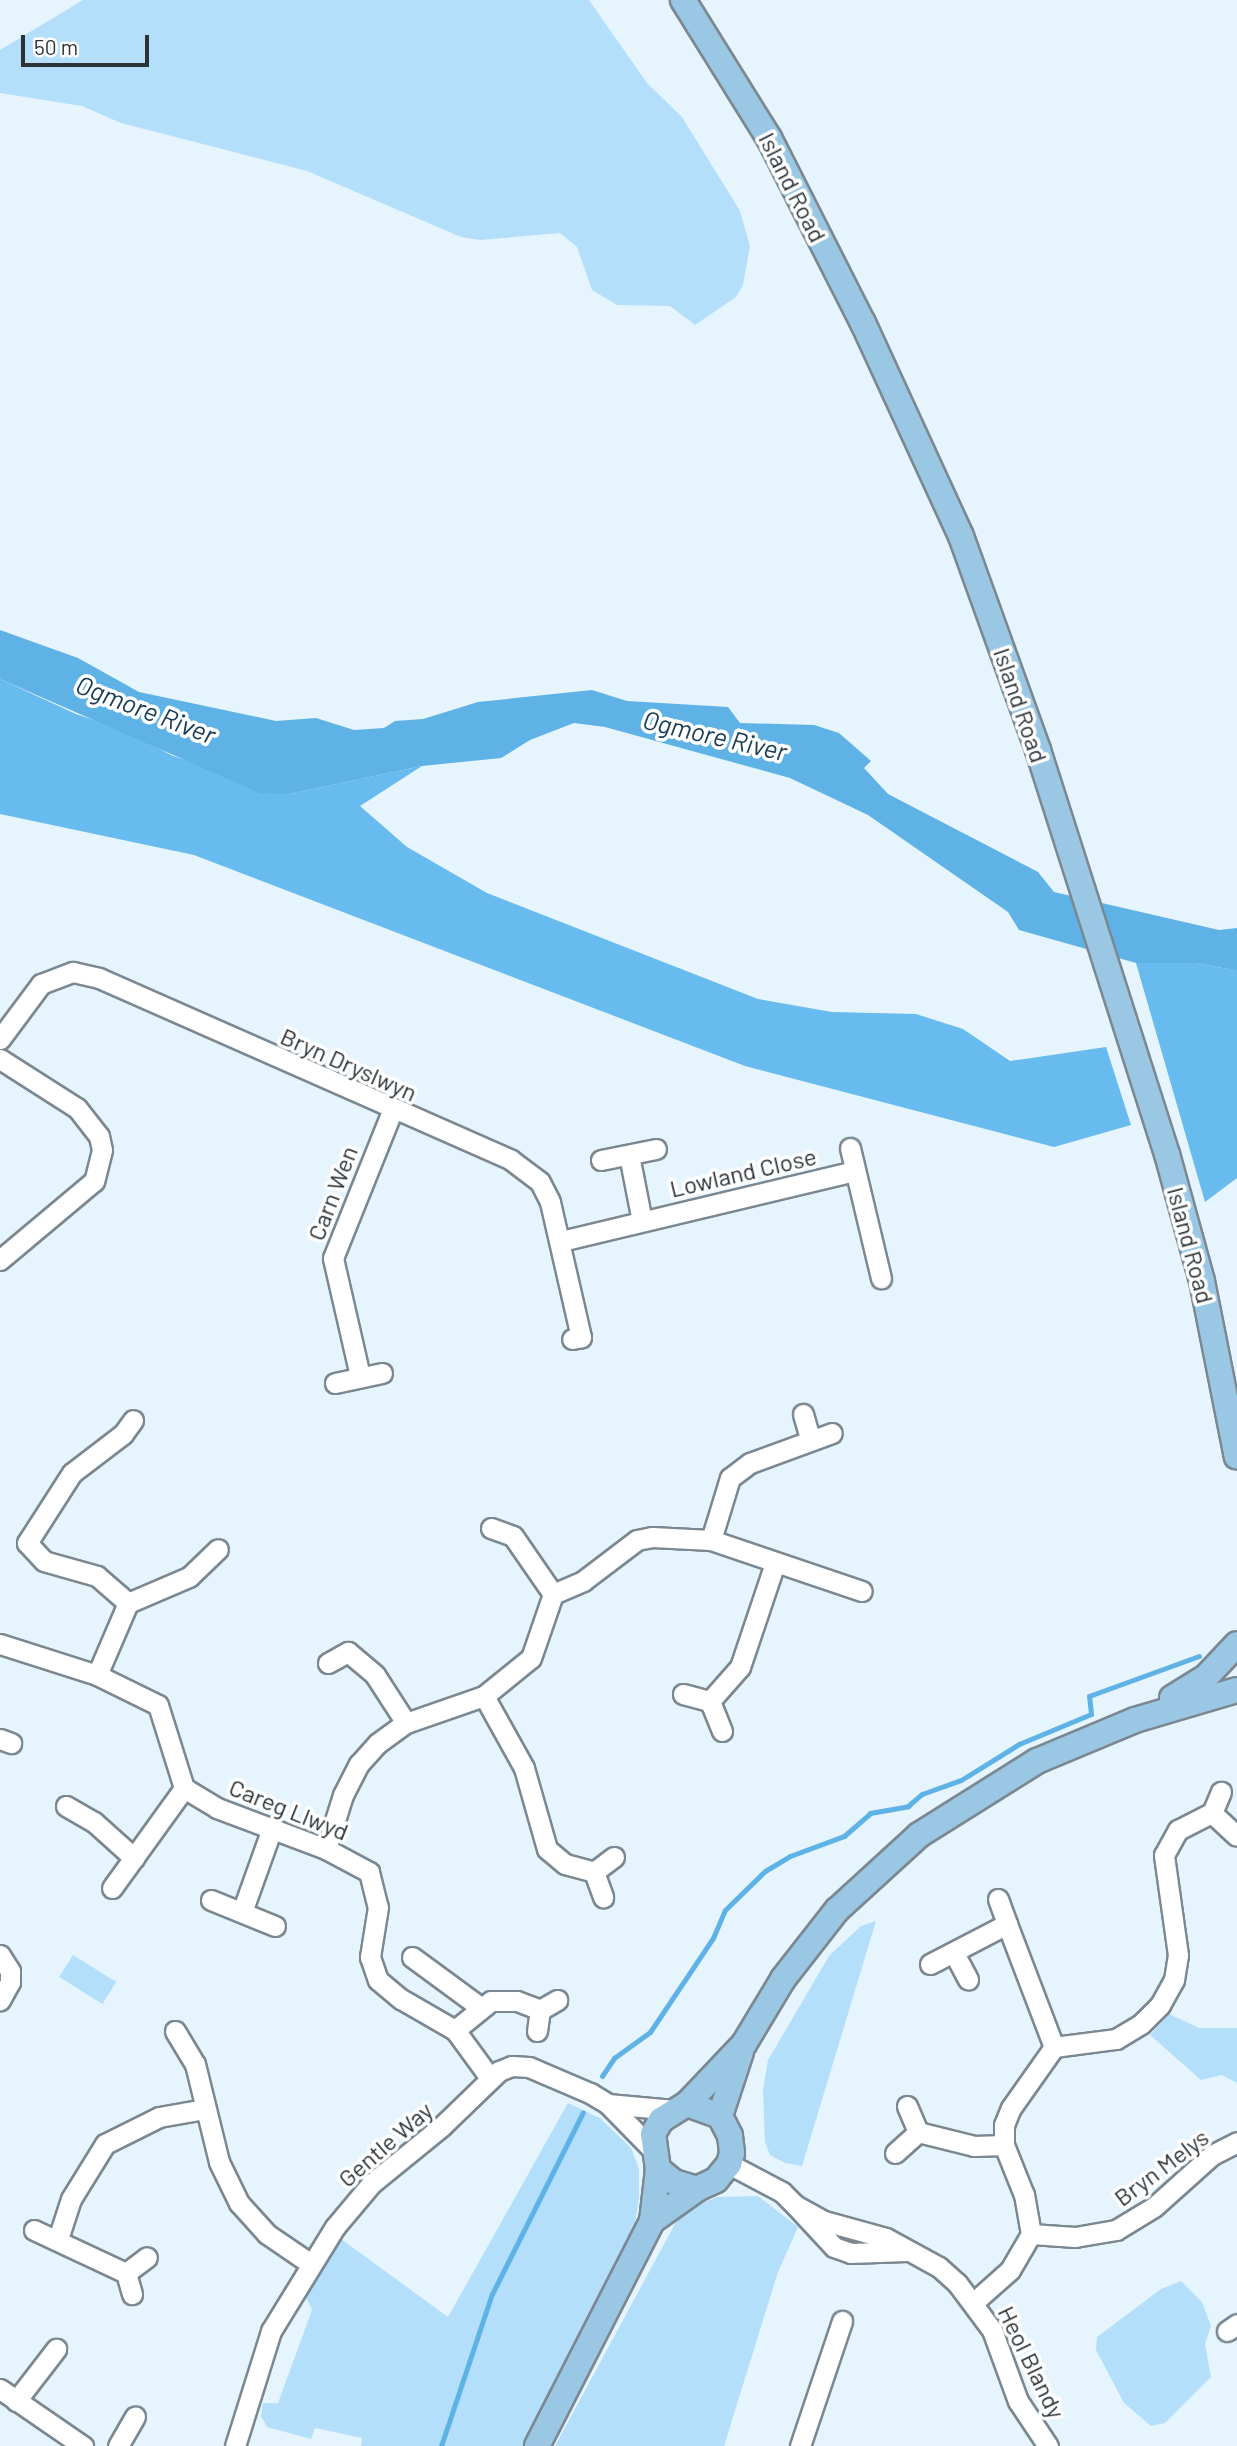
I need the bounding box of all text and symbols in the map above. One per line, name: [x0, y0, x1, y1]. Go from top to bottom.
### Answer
scale bar: [24, 21, 152, 65]
text: 50 m: [34, 34, 78, 59]
street label: Island Road: [753, 127, 833, 247]
street label: Island Road: [988, 644, 1054, 766]
water label: Ogmore River: [72, 668, 220, 750]
water label: Ogmore River: [640, 703, 790, 767]
street label: Bryn Dryslwyn: [276, 1021, 422, 1107]
street label: Lowland Close: [667, 1141, 819, 1203]
street label: Carn Wen: [301, 1142, 363, 1244]
street label: Island Road: [1162, 1184, 1220, 1306]
street label: Careg Llwyd: [225, 1772, 353, 1846]
street label: Gentle Way: [332, 2095, 438, 2193]
street label: Bryn Melys: [1108, 2122, 1214, 2212]
street label: Heol Blandy: [992, 2301, 1072, 2423]

